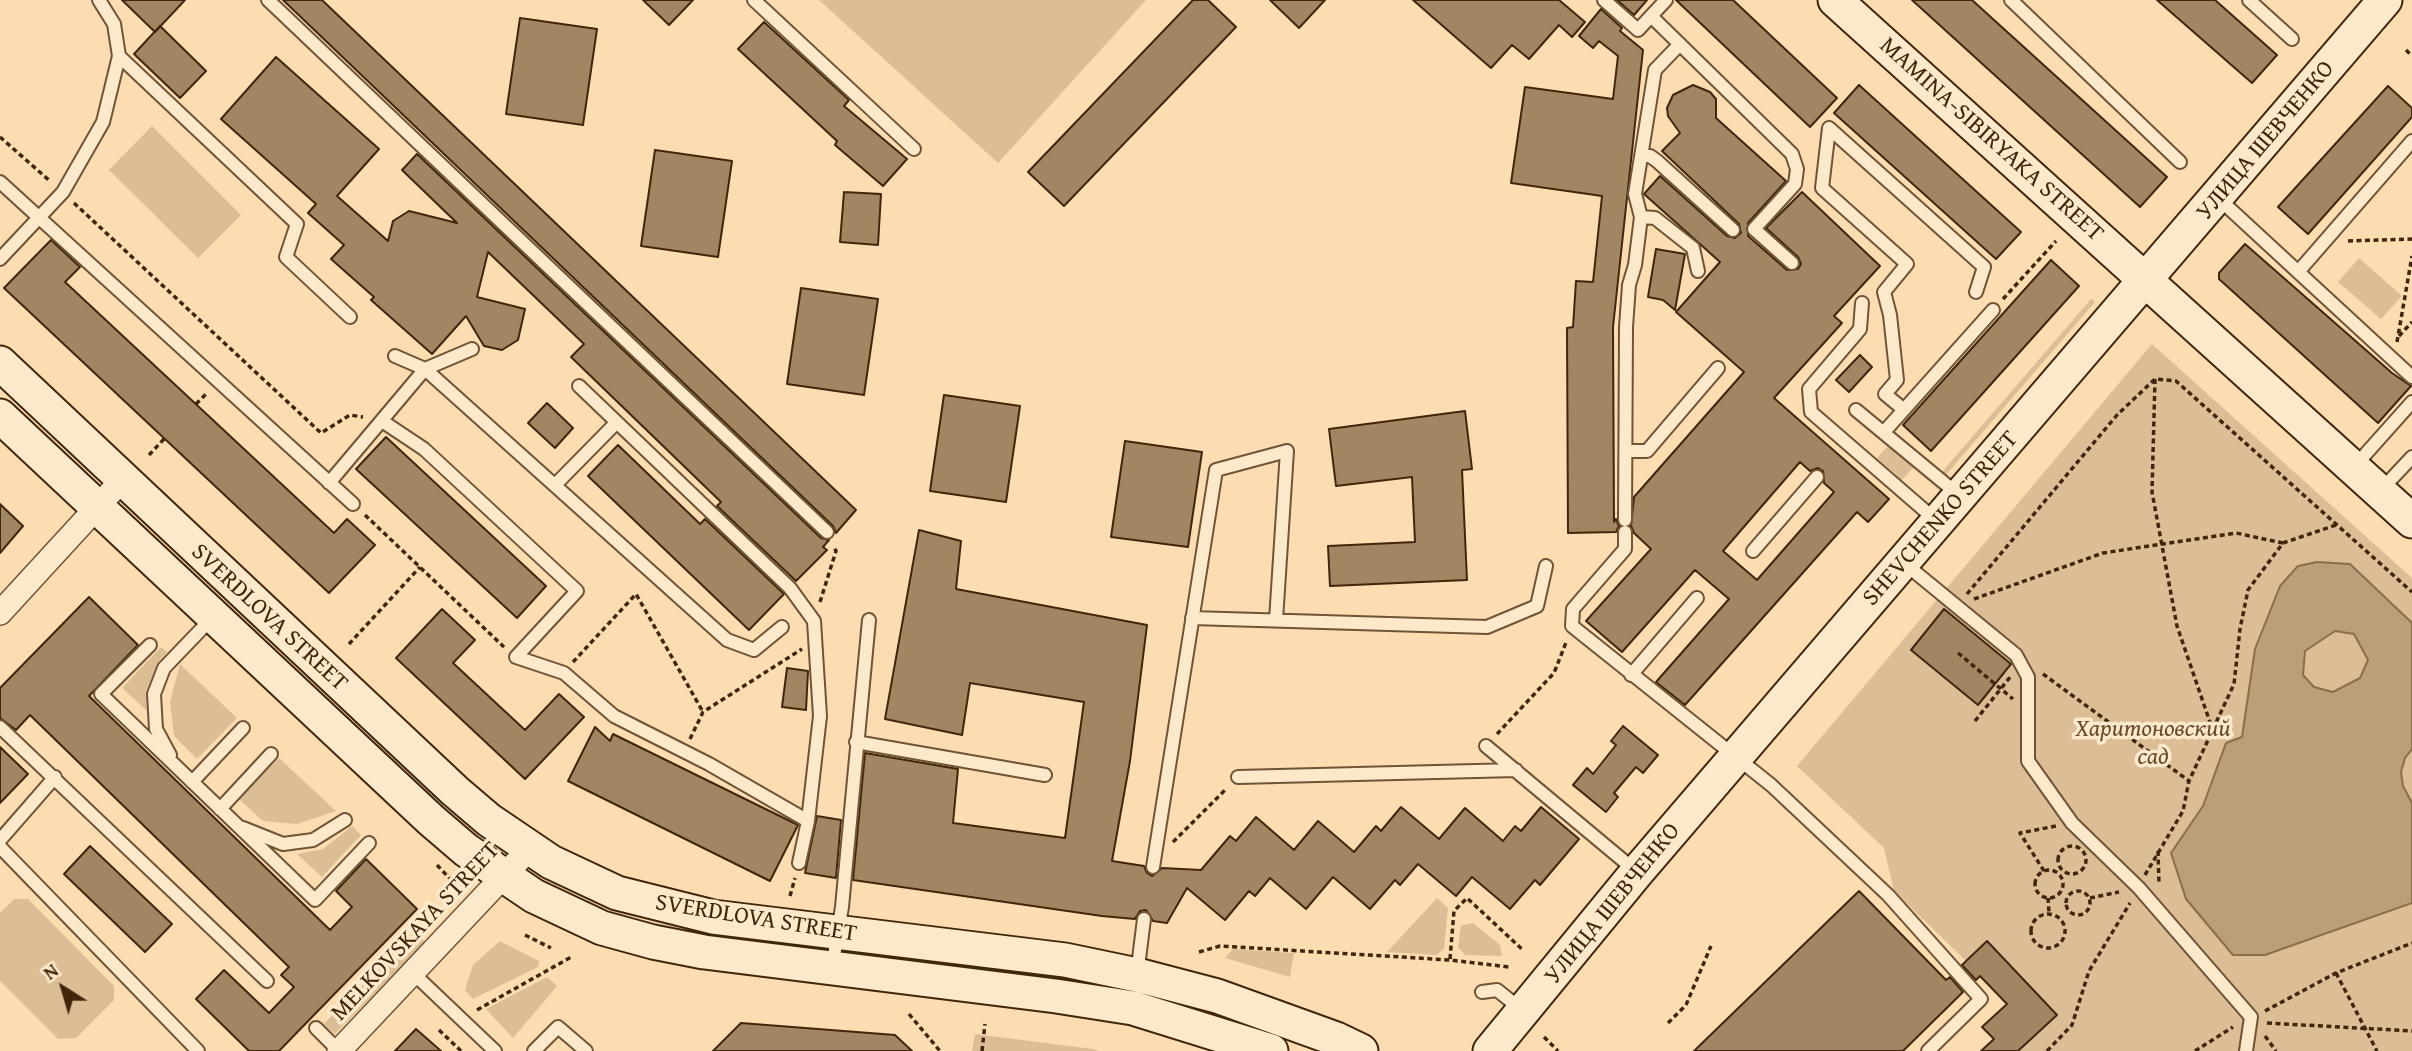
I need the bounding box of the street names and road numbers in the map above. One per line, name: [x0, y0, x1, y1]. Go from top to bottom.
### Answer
street label: MAMINA-SIBIRYAKA STREET: [1873, 32, 2109, 248]
street label: УЛИЦА ШЕВЧЕНКО: [2191, 55, 2341, 227]
street label: SHEVCHENKO STREET: [1857, 426, 2025, 612]
street label: SVERDLOVA STREET: [185, 538, 353, 698]
street label: УЛИЦА ШЕВЧЕНКО: [1539, 818, 1687, 990]
street label: MELKOVSKAYA STREET: [326, 837, 506, 1027]
street label: SVERDLOVA STREET: [653, 889, 859, 949]

